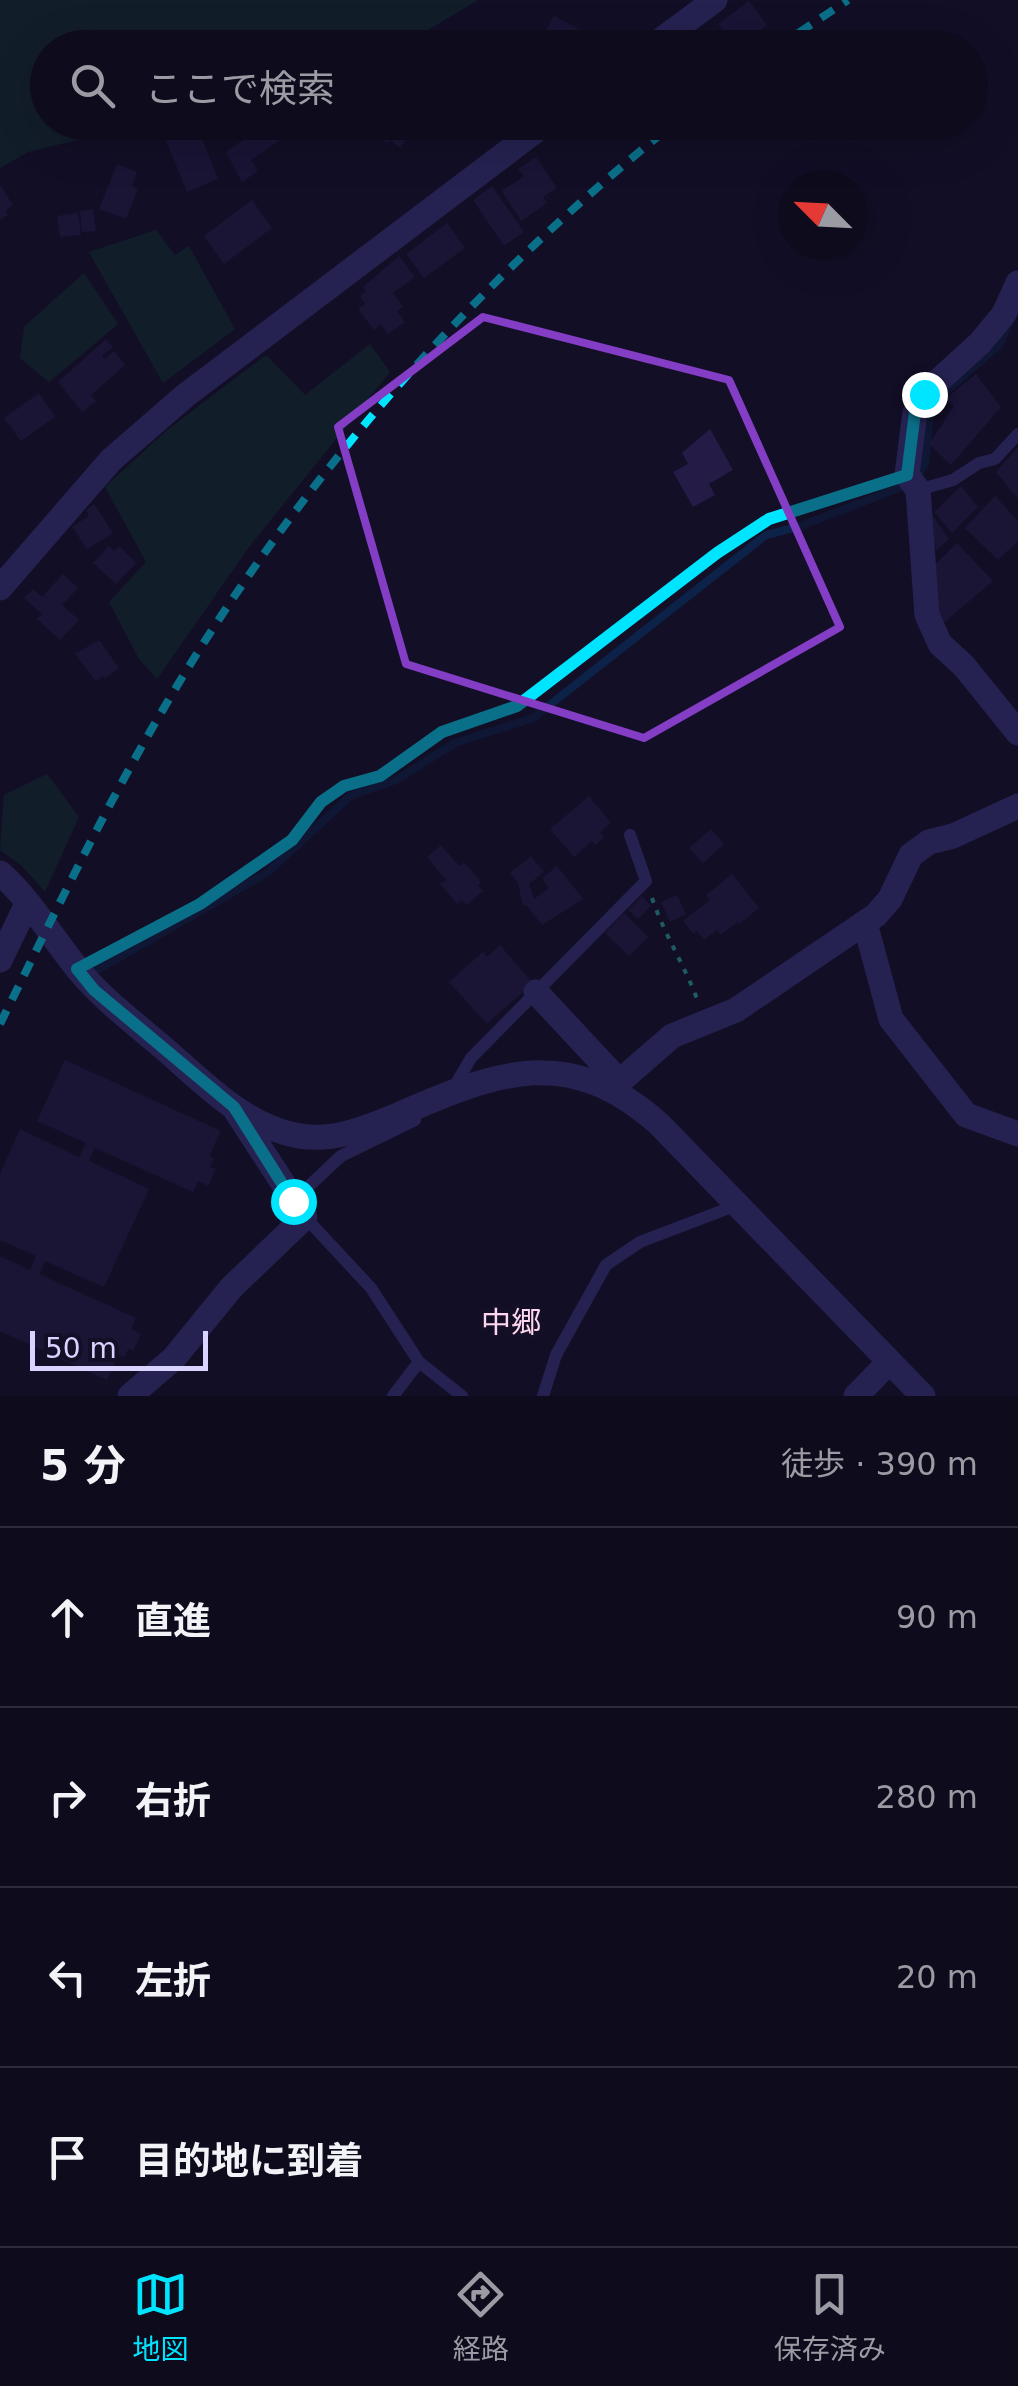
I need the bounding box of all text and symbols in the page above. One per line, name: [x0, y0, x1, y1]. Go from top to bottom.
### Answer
search box: [30, 30, 988, 140]
icon: search: [65, 58, 120, 113]
text: ここで検索: [145, 67, 335, 111]
north arrow: [778, 170, 868, 260]
route end: [902, 372, 948, 418]
route start: [271, 1179, 317, 1225]
district label: 中郷: [481, 1305, 541, 1340]
scale bar: [30, 1326, 208, 1370]
text: 50 m: [45, 1332, 117, 1365]
text: 5 分: [40, 1441, 126, 1490]
text: 徒歩 · 390 m: [781, 1445, 978, 1483]
icon: ahead: [40, 1590, 95, 1645]
text: 90 m: [896, 1598, 978, 1636]
text: 直進: [135, 1599, 211, 1643]
icon: right: [40, 1770, 95, 1825]
text: 280 m: [876, 1778, 978, 1816]
text: 右折: [135, 1779, 211, 1823]
icon: left: [40, 1950, 95, 2005]
text: 20 m: [896, 1958, 978, 1996]
text: 左折: [135, 1959, 211, 2003]
icon: arrive: [40, 2130, 95, 2185]
text: 目的地に到着: [135, 2139, 363, 2183]
tab: 地図: [132, 2267, 188, 2367]
tab: 経路: [453, 2267, 509, 2367]
tab: 保存済み: [774, 2267, 886, 2367]

